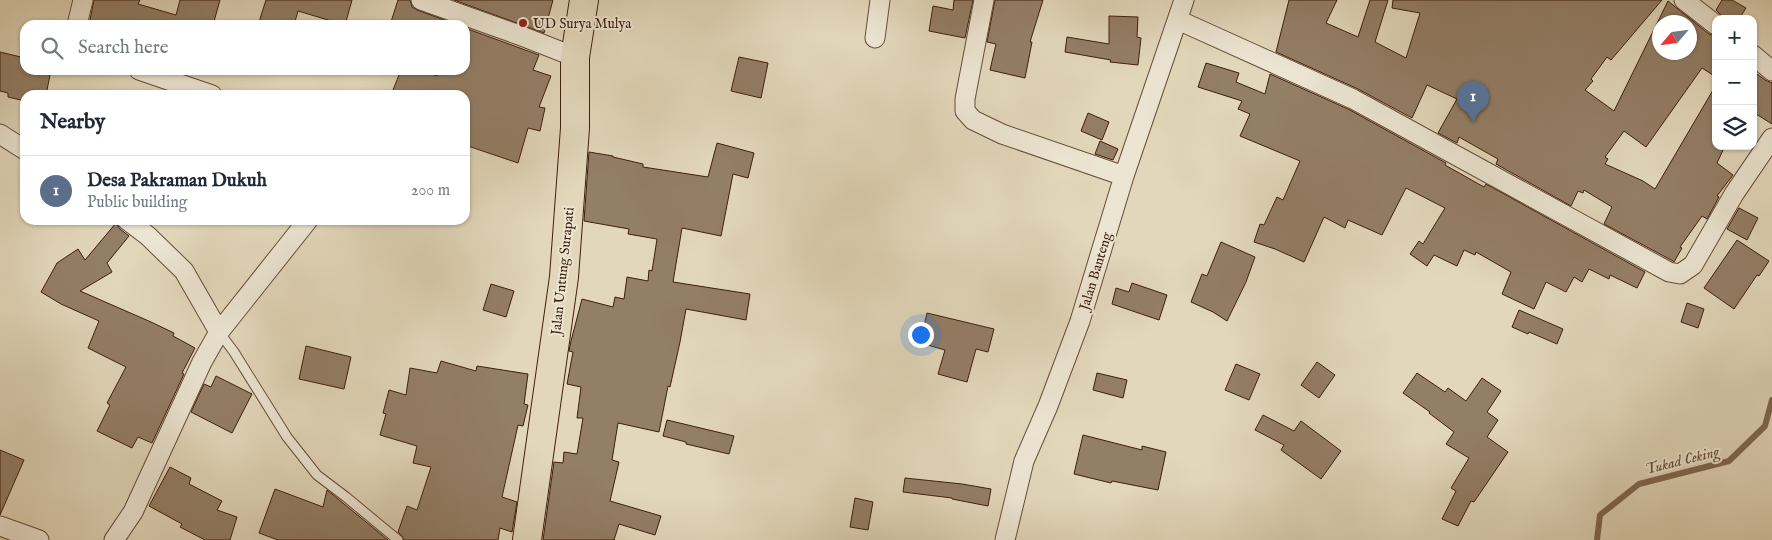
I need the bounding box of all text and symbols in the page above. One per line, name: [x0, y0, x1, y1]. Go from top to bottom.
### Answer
place label: UD Surya Mulya: [533, 15, 632, 33]
north arrow: [1652, 15, 1697, 60]
map controls: [1712, 15, 1757, 150]
button: +: [1712, 15, 1757, 60]
marker: UD Surya Mulya: [517, 17, 529, 29]
search box: [20, 20, 470, 75]
icon: search: [38, 34, 66, 62]
text: Search here: [78, 36, 169, 60]
button: −: [1712, 60, 1757, 105]
pin: 1: [1457, 81, 1489, 122]
button: layers: [1712, 105, 1757, 150]
text: Nearby: [40, 109, 105, 136]
text: Desa Pakraman Dukuh: [87, 169, 267, 193]
text: 1: [53, 181, 59, 201]
text: 200 m: [411, 181, 450, 201]
text: Public building: [87, 193, 187, 213]
street label: Jalan Untung Surapati: [547, 206, 579, 338]
street label: Jalan Banteng: [1075, 230, 1116, 314]
your location: [908, 322, 934, 348]
water label: Tukad Ceking: [1643, 442, 1723, 480]

